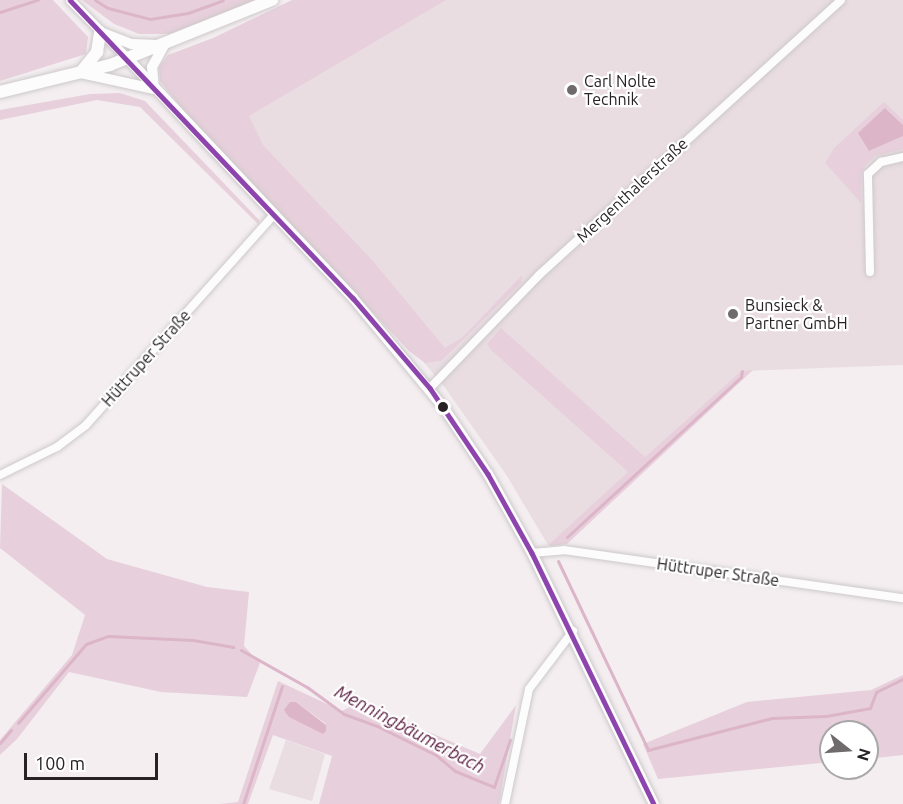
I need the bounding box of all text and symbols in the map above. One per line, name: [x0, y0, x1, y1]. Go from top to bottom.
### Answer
place label: Carl Nolte Technik: [584, 71, 656, 109]
marker: Carl Nolte Technik: [565, 83, 579, 97]
street label: Mergenthalerstraße: [573, 134, 691, 246]
place label: Bunsieck & Partner GmbH: [745, 295, 848, 333]
street label: Hüttruper Straße: [98, 306, 194, 410]
marker: Bunsieck & Partner GmbH: [726, 307, 740, 321]
unlabelled marker: [437, 401, 449, 413]
street label: Hüttruper Straße: [656, 554, 780, 590]
water label: Menningbäumerbach: [331, 680, 489, 778]
north arrow: [819, 720, 879, 780]
scale bar: [27, 741, 160, 779]
text: N: [854, 746, 875, 763]
text: 100 m: [35, 753, 85, 773]

